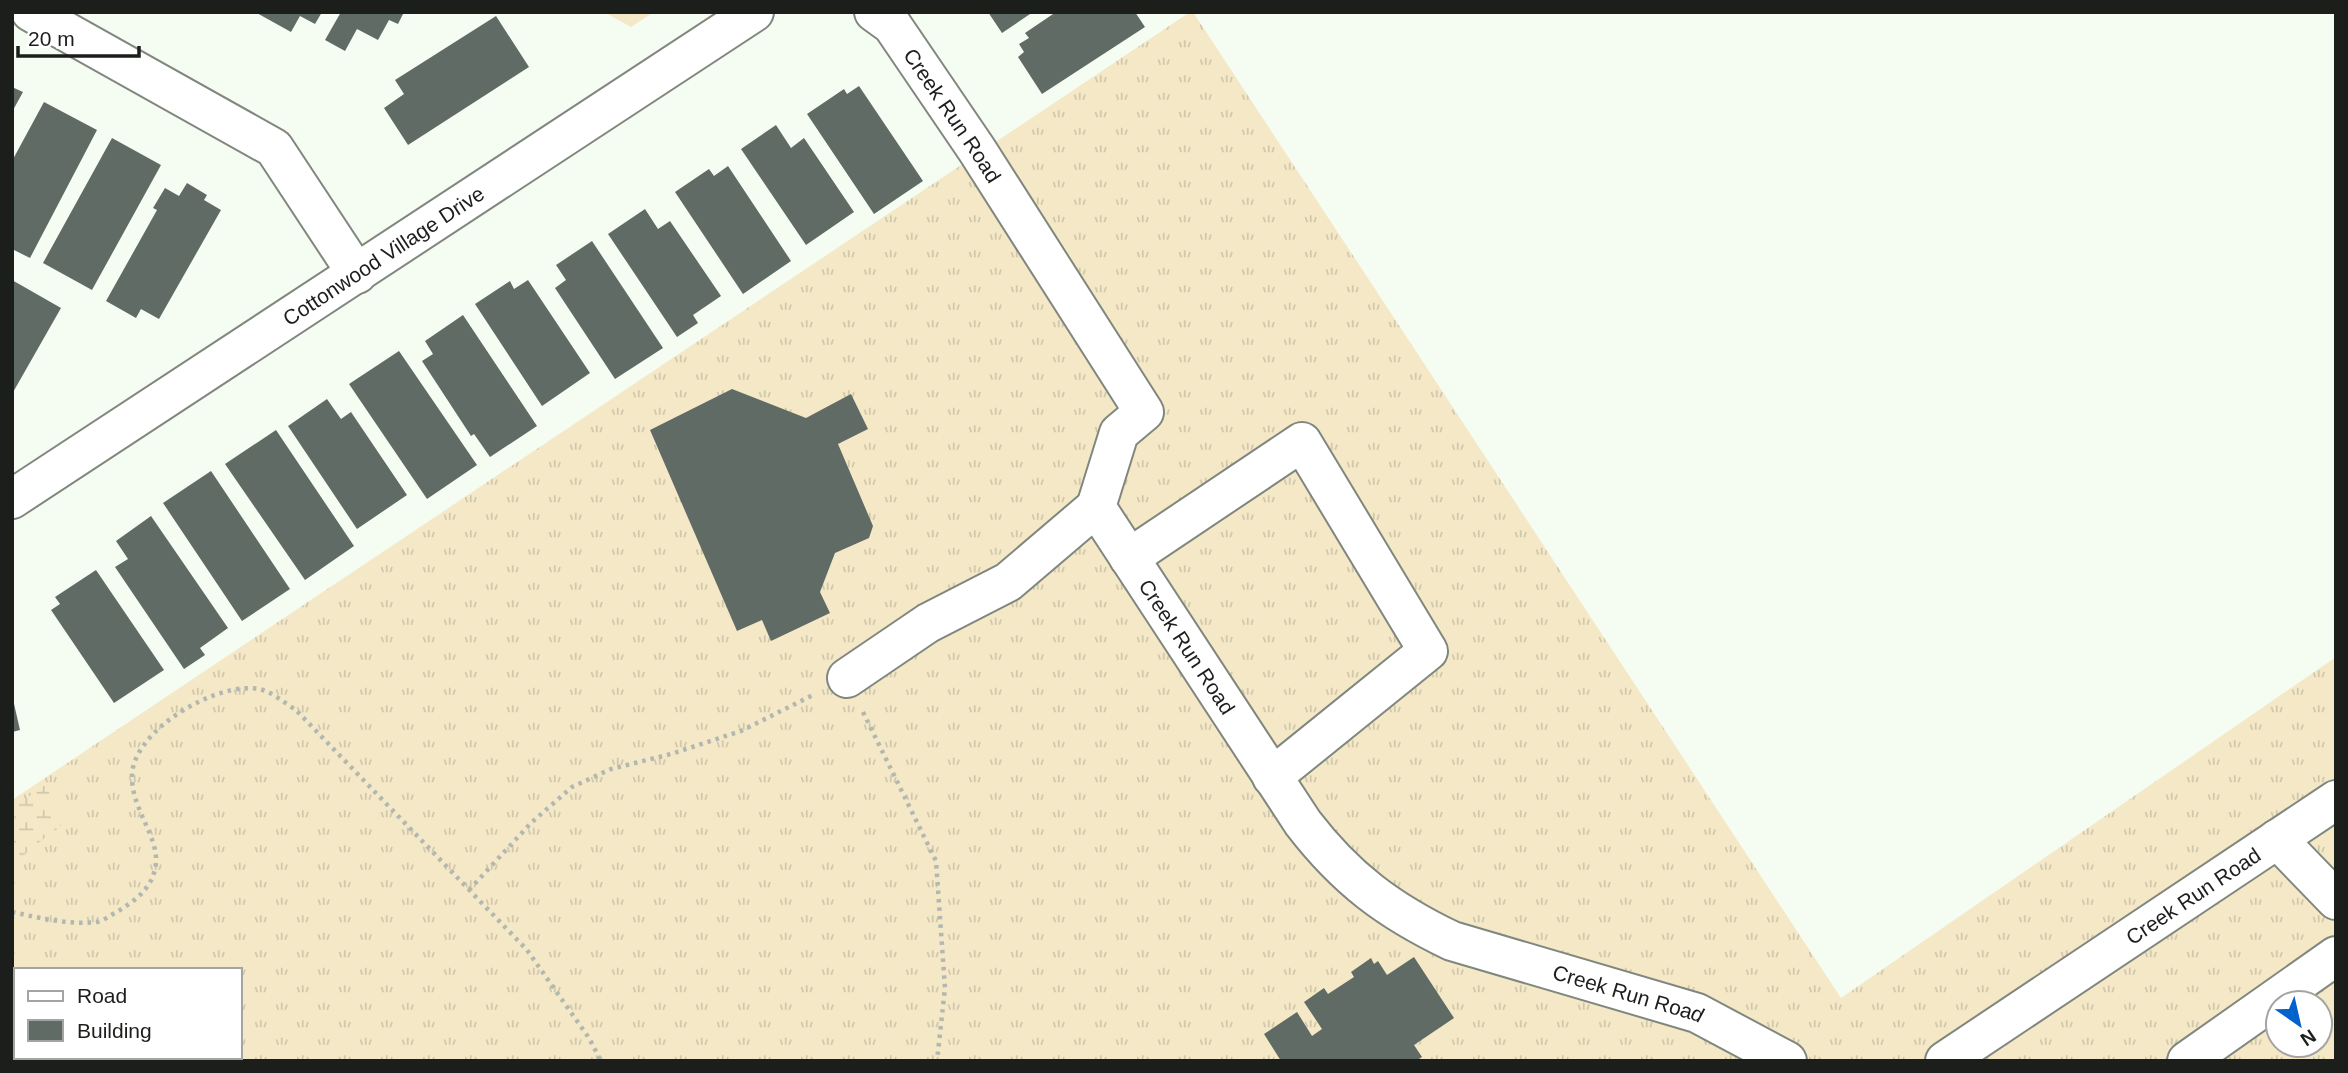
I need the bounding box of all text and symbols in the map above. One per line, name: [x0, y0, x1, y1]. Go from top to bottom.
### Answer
scale bar: [18, 14, 138, 58]
text: 20 m: [28, 27, 75, 50]
street label: Creek Run Road: [900, 44, 1006, 186]
street label: Cottonwood Village Drive: [278, 181, 488, 330]
street label: Creek Run Road: [1135, 575, 1240, 718]
street label: Creek Run Road: [2121, 843, 2264, 949]
street label: Creek Run Road: [1550, 960, 1708, 1026]
legend: [14, 968, 242, 1059]
text: Road: [77, 984, 127, 1007]
north arrow: [2264, 989, 2334, 1059]
text: Building: [77, 1019, 152, 1042]
text: N: [2297, 1025, 2320, 1050]

